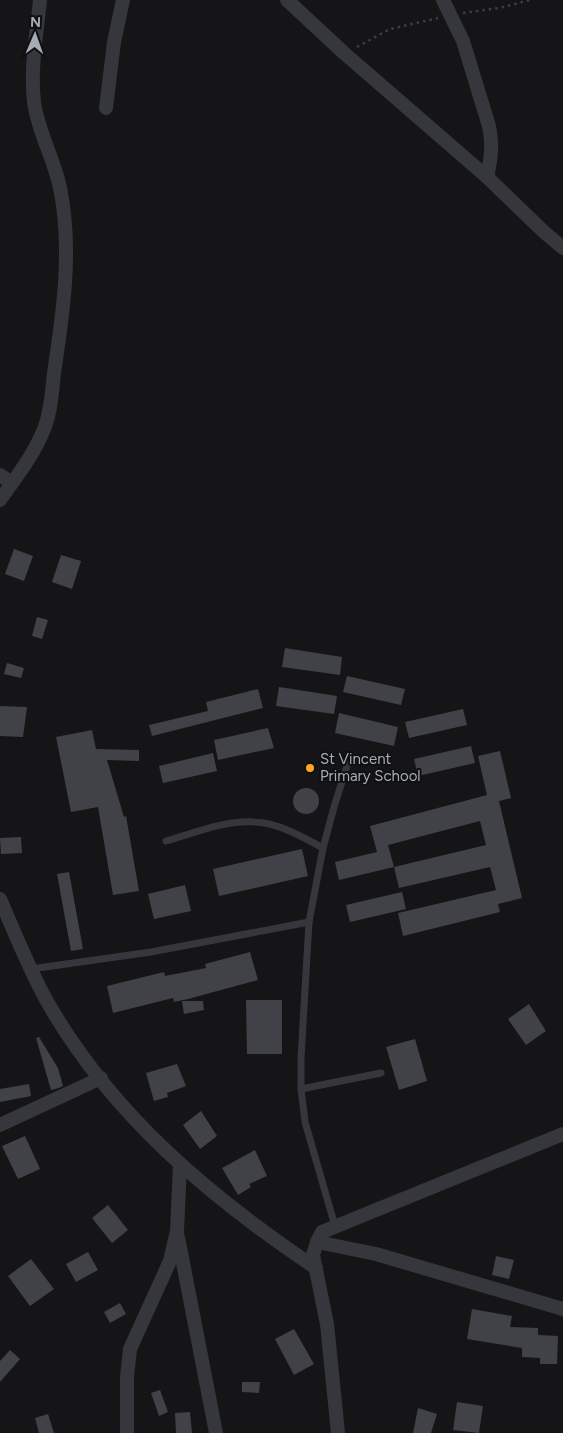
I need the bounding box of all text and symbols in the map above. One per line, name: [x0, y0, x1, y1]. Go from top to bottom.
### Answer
north arrow: [10, 10, 60, 60]
text: N: [30, 14, 41, 31]
place label: St Vincent Primary School: [320, 750, 421, 785]
marker: St Vincent Primary School: [304, 762, 316, 774]

